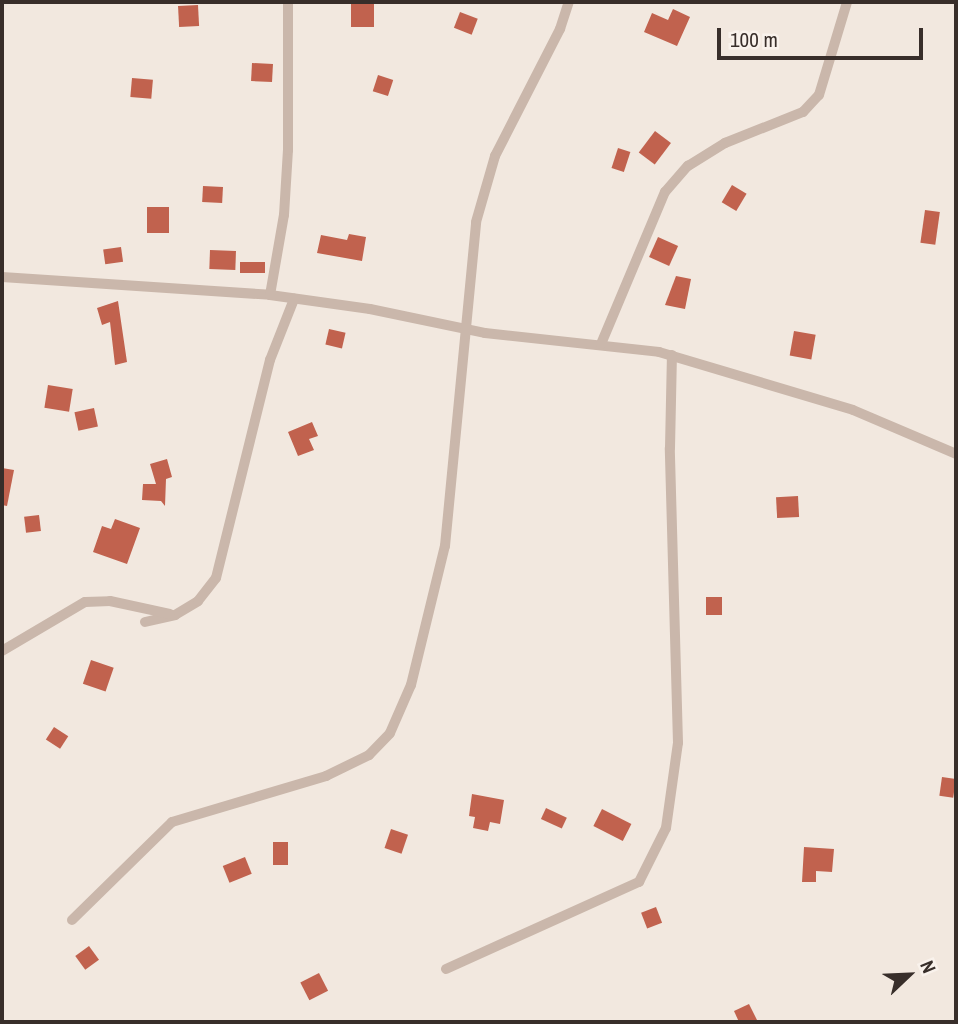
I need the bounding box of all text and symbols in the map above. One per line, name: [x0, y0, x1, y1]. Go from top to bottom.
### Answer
scale bar: [720, 14, 926, 58]
text: 100 m: [730, 25, 778, 54]
north arrow: [874, 940, 944, 1010]
text: N: [914, 957, 942, 977]

